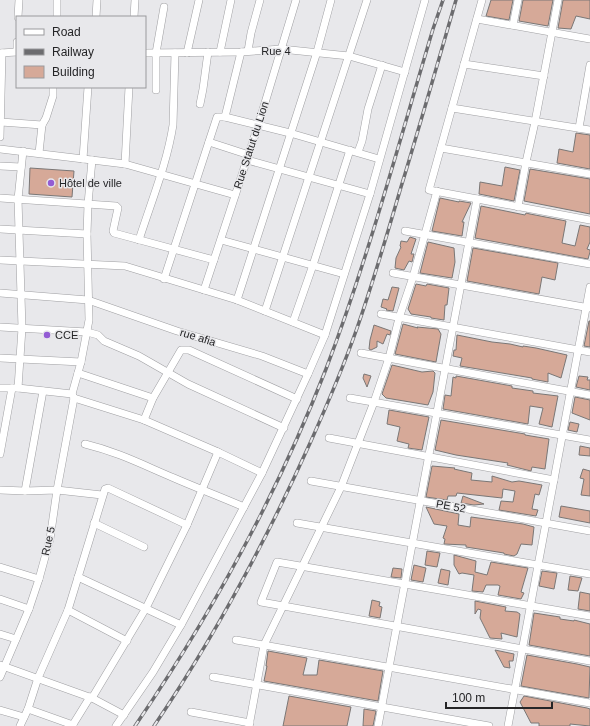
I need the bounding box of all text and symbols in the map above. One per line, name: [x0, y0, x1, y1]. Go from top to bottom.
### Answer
legend: [16, 16, 146, 88]
text: Road: [52, 25, 81, 39]
text: Railway: [52, 45, 94, 59]
street label: Rue 4: [261, 45, 291, 57]
text: Building: [52, 65, 95, 79]
street label: Rue Statut du Lion: [231, 100, 271, 190]
place label: Hôtel de ville: [59, 177, 122, 189]
marker: Hôtel de ville: [46, 178, 56, 188]
street label: rue afia: [179, 326, 218, 348]
place label: CCE: [55, 329, 78, 341]
marker: CCE: [42, 330, 52, 340]
street label: PE 52: [435, 497, 467, 515]
street label: Rue 5: [39, 525, 57, 557]
scale bar: [446, 684, 552, 710]
text: 100 m: [452, 691, 485, 705]

